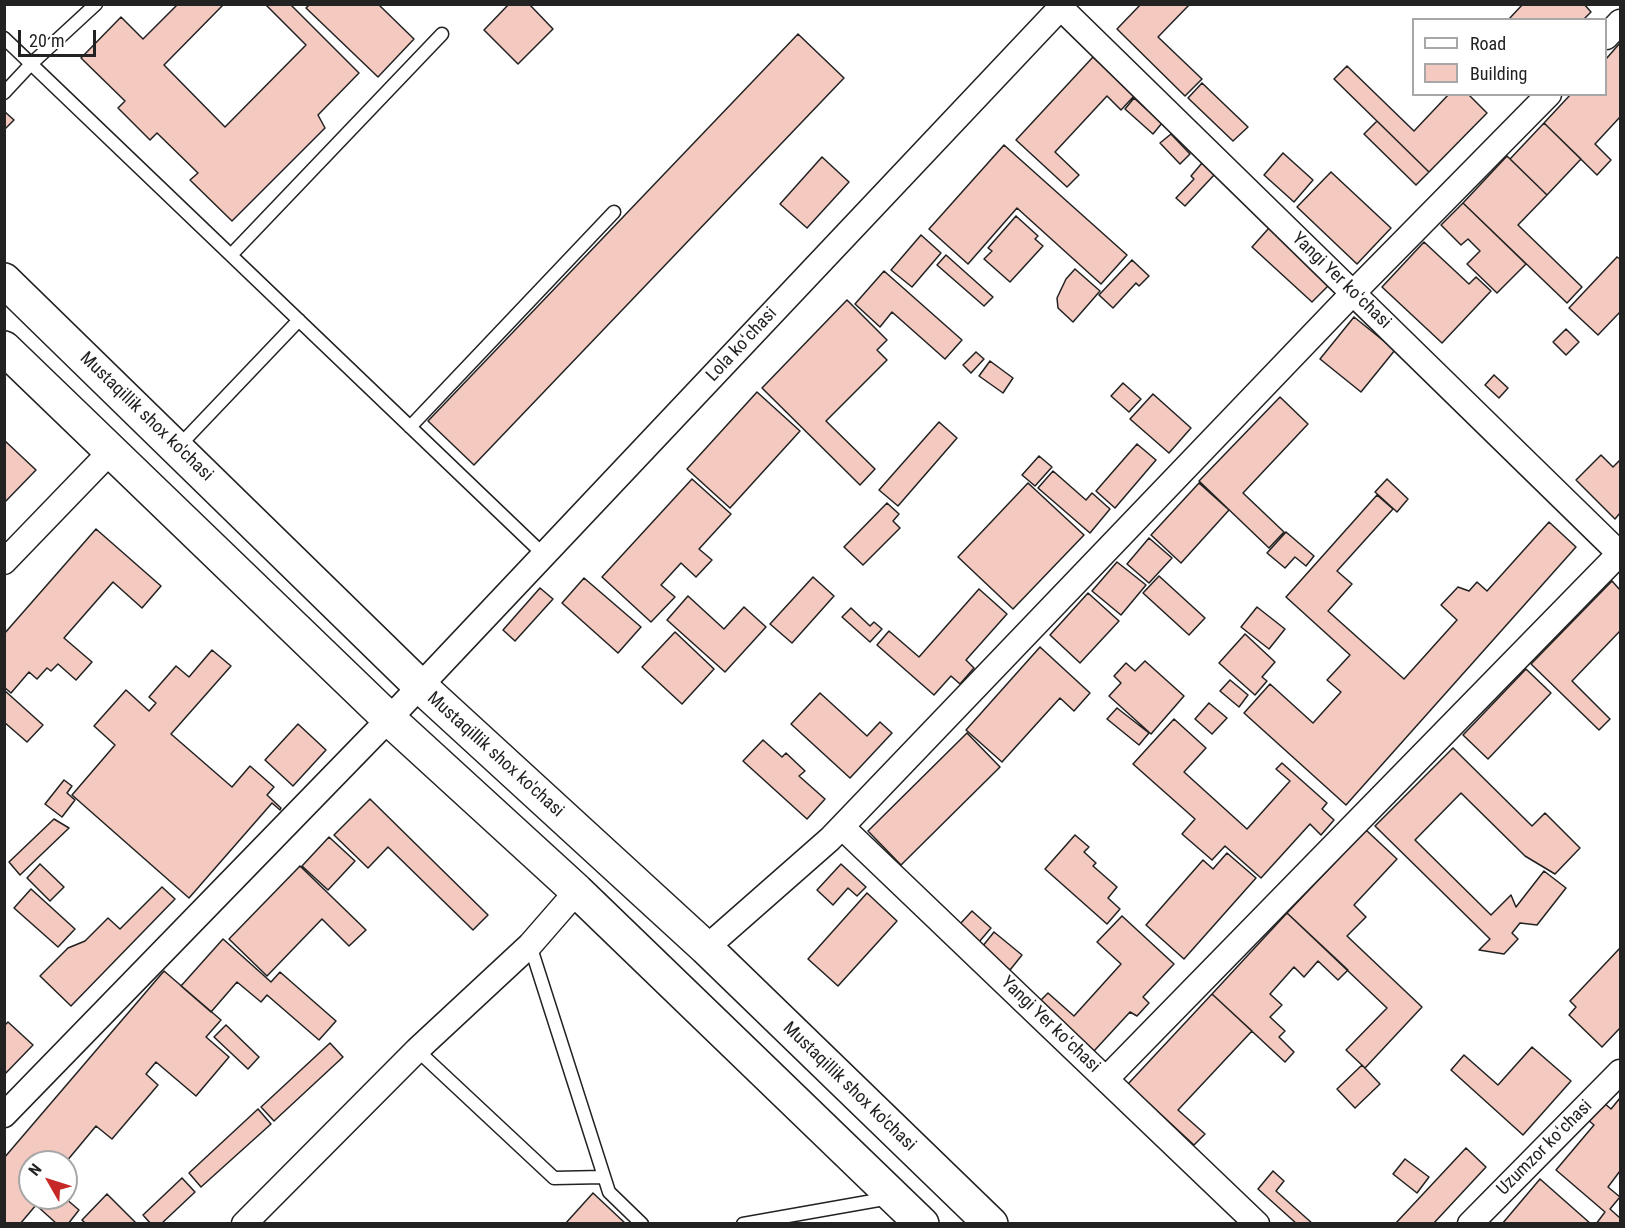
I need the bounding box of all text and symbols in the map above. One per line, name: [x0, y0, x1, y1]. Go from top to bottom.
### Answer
scale bar: [21, 18, 99, 56]
legend: [1412, 18, 1607, 96]
text: 20 m: [29, 30, 64, 51]
text: Road: [1470, 33, 1506, 54]
text: Building: [1470, 63, 1527, 84]
street label: Yangi Yer koʻchasi: [1287, 228, 1395, 334]
street label: Lola koʻchasi: [702, 303, 782, 387]
street label: Mustaqillik shox ko'chasi: [75, 348, 217, 486]
street label: Mustaqillik shox ko'chasi: [422, 688, 568, 822]
street label: Yangi Yer koʻchasi: [996, 972, 1104, 1078]
street label: Mustaqillik shox ko'chasi: [778, 1018, 920, 1156]
street label: Uzumzor koʻchasi: [1493, 1096, 1597, 1200]
north arrow: [18, 1150, 78, 1210]
text: N: [25, 1160, 46, 1179]

